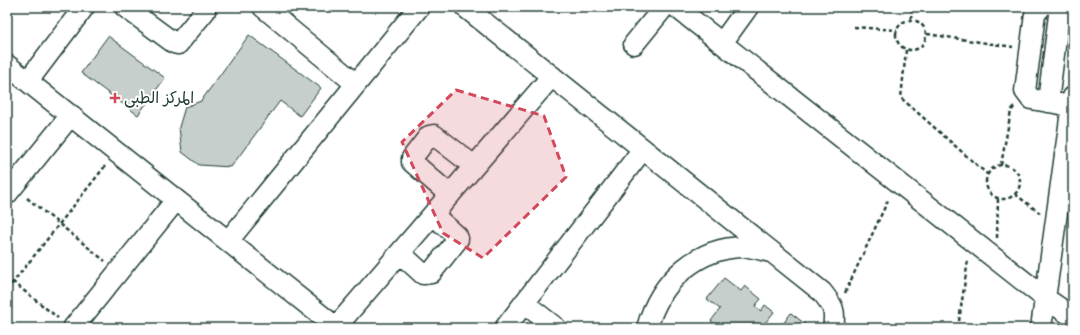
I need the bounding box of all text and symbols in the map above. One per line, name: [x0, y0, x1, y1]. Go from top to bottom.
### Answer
place label: المركز الطبى: [124, 88, 194, 109]
marker: المركز الطبى: [109, 92, 121, 104]

